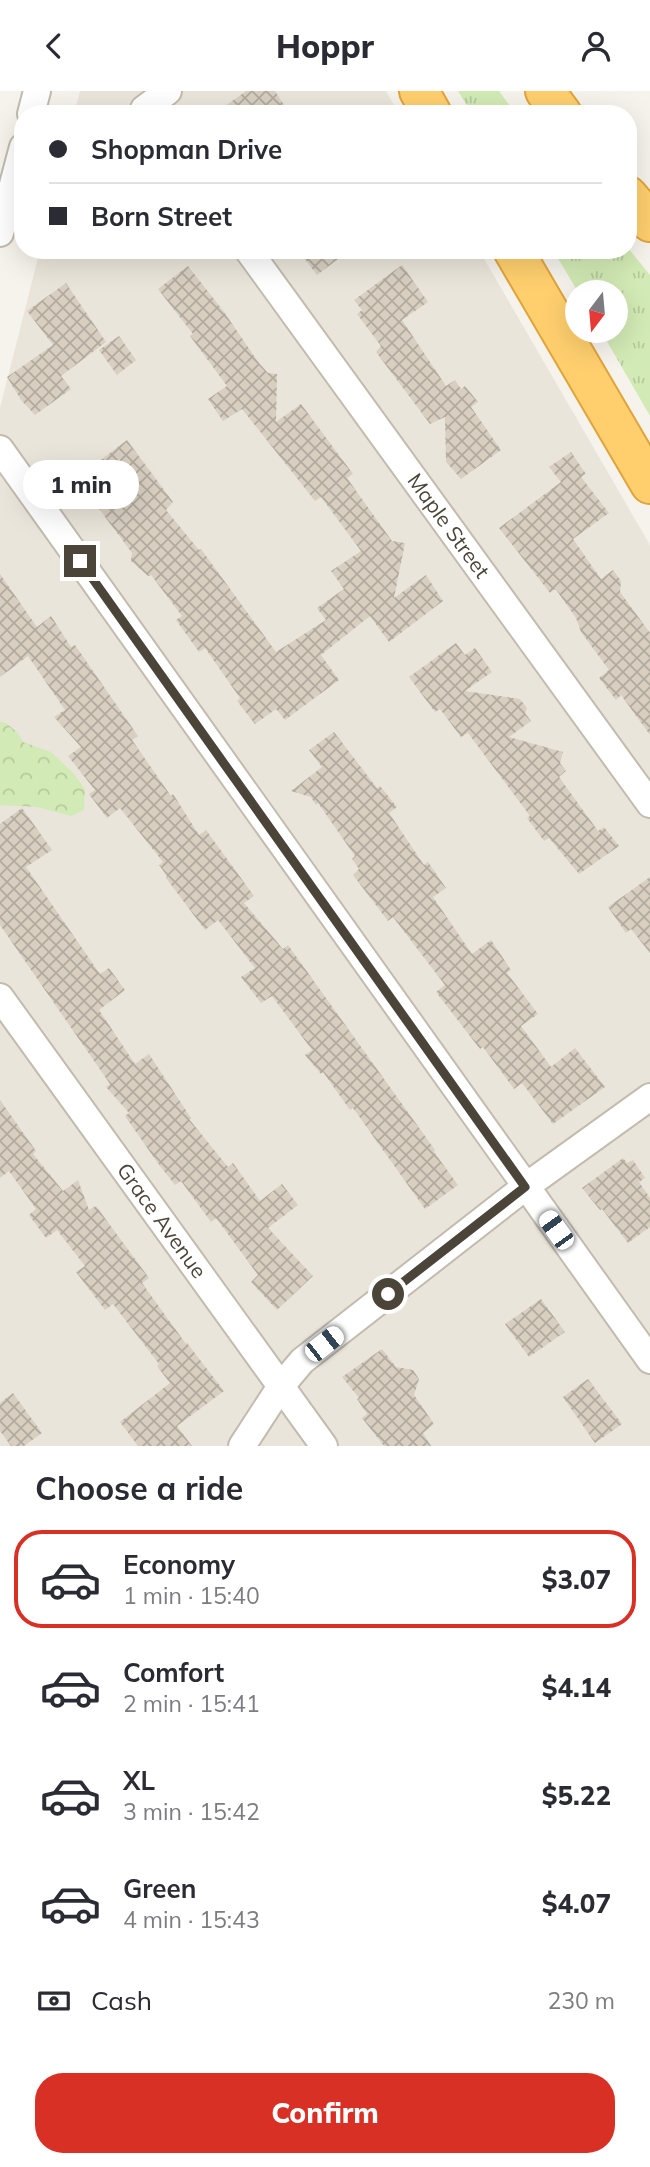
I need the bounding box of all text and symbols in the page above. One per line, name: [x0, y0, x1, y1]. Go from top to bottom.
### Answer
text: Hoppr: [276, 26, 374, 66]
icon: back: [35, 27, 73, 65]
icon: person: [577, 27, 615, 65]
text: Shopman Drive: [91, 133, 282, 166]
text: Born Street: [91, 200, 232, 233]
north arrow: [565, 280, 628, 343]
map controls: [565, 280, 628, 343]
callout: 1 min: [22, 459, 138, 509]
street label: Maple Street: [402, 468, 496, 583]
text: 1 min: [50, 470, 112, 499]
route end: [64, 545, 96, 577]
street label: Grace Avenue: [112, 1158, 213, 1283]
car: [536, 1207, 577, 1253]
route start: [372, 1278, 404, 1310]
car: [301, 1323, 348, 1365]
text: Choose a ride: [35, 1468, 243, 1508]
icon: car: [39, 1548, 102, 1611]
text: Economy: [123, 1548, 235, 1581]
text: $3.07: [542, 1563, 611, 1596]
text: 1 min · 15:40: [123, 1581, 260, 1610]
icon: car: [39, 1656, 102, 1719]
text: Comfort: [123, 1656, 224, 1689]
text: $4.14: [542, 1671, 611, 1704]
text: 2 min · 15:41: [123, 1689, 260, 1718]
icon: car: [39, 1764, 102, 1827]
text: XL: [123, 1764, 155, 1797]
text: $5.22: [542, 1779, 611, 1812]
text: 3 min · 15:42: [123, 1797, 260, 1826]
icon: car: [39, 1872, 102, 1935]
text: Green: [123, 1872, 196, 1905]
text: $4.07: [542, 1887, 611, 1920]
text: 4 min · 15:43: [123, 1905, 260, 1934]
icon: cash: [35, 1982, 73, 2020]
text: Cash: [91, 1984, 152, 2017]
text: 230 m: [547, 1986, 615, 2015]
button: Confirm: [35, 2073, 615, 2153]

